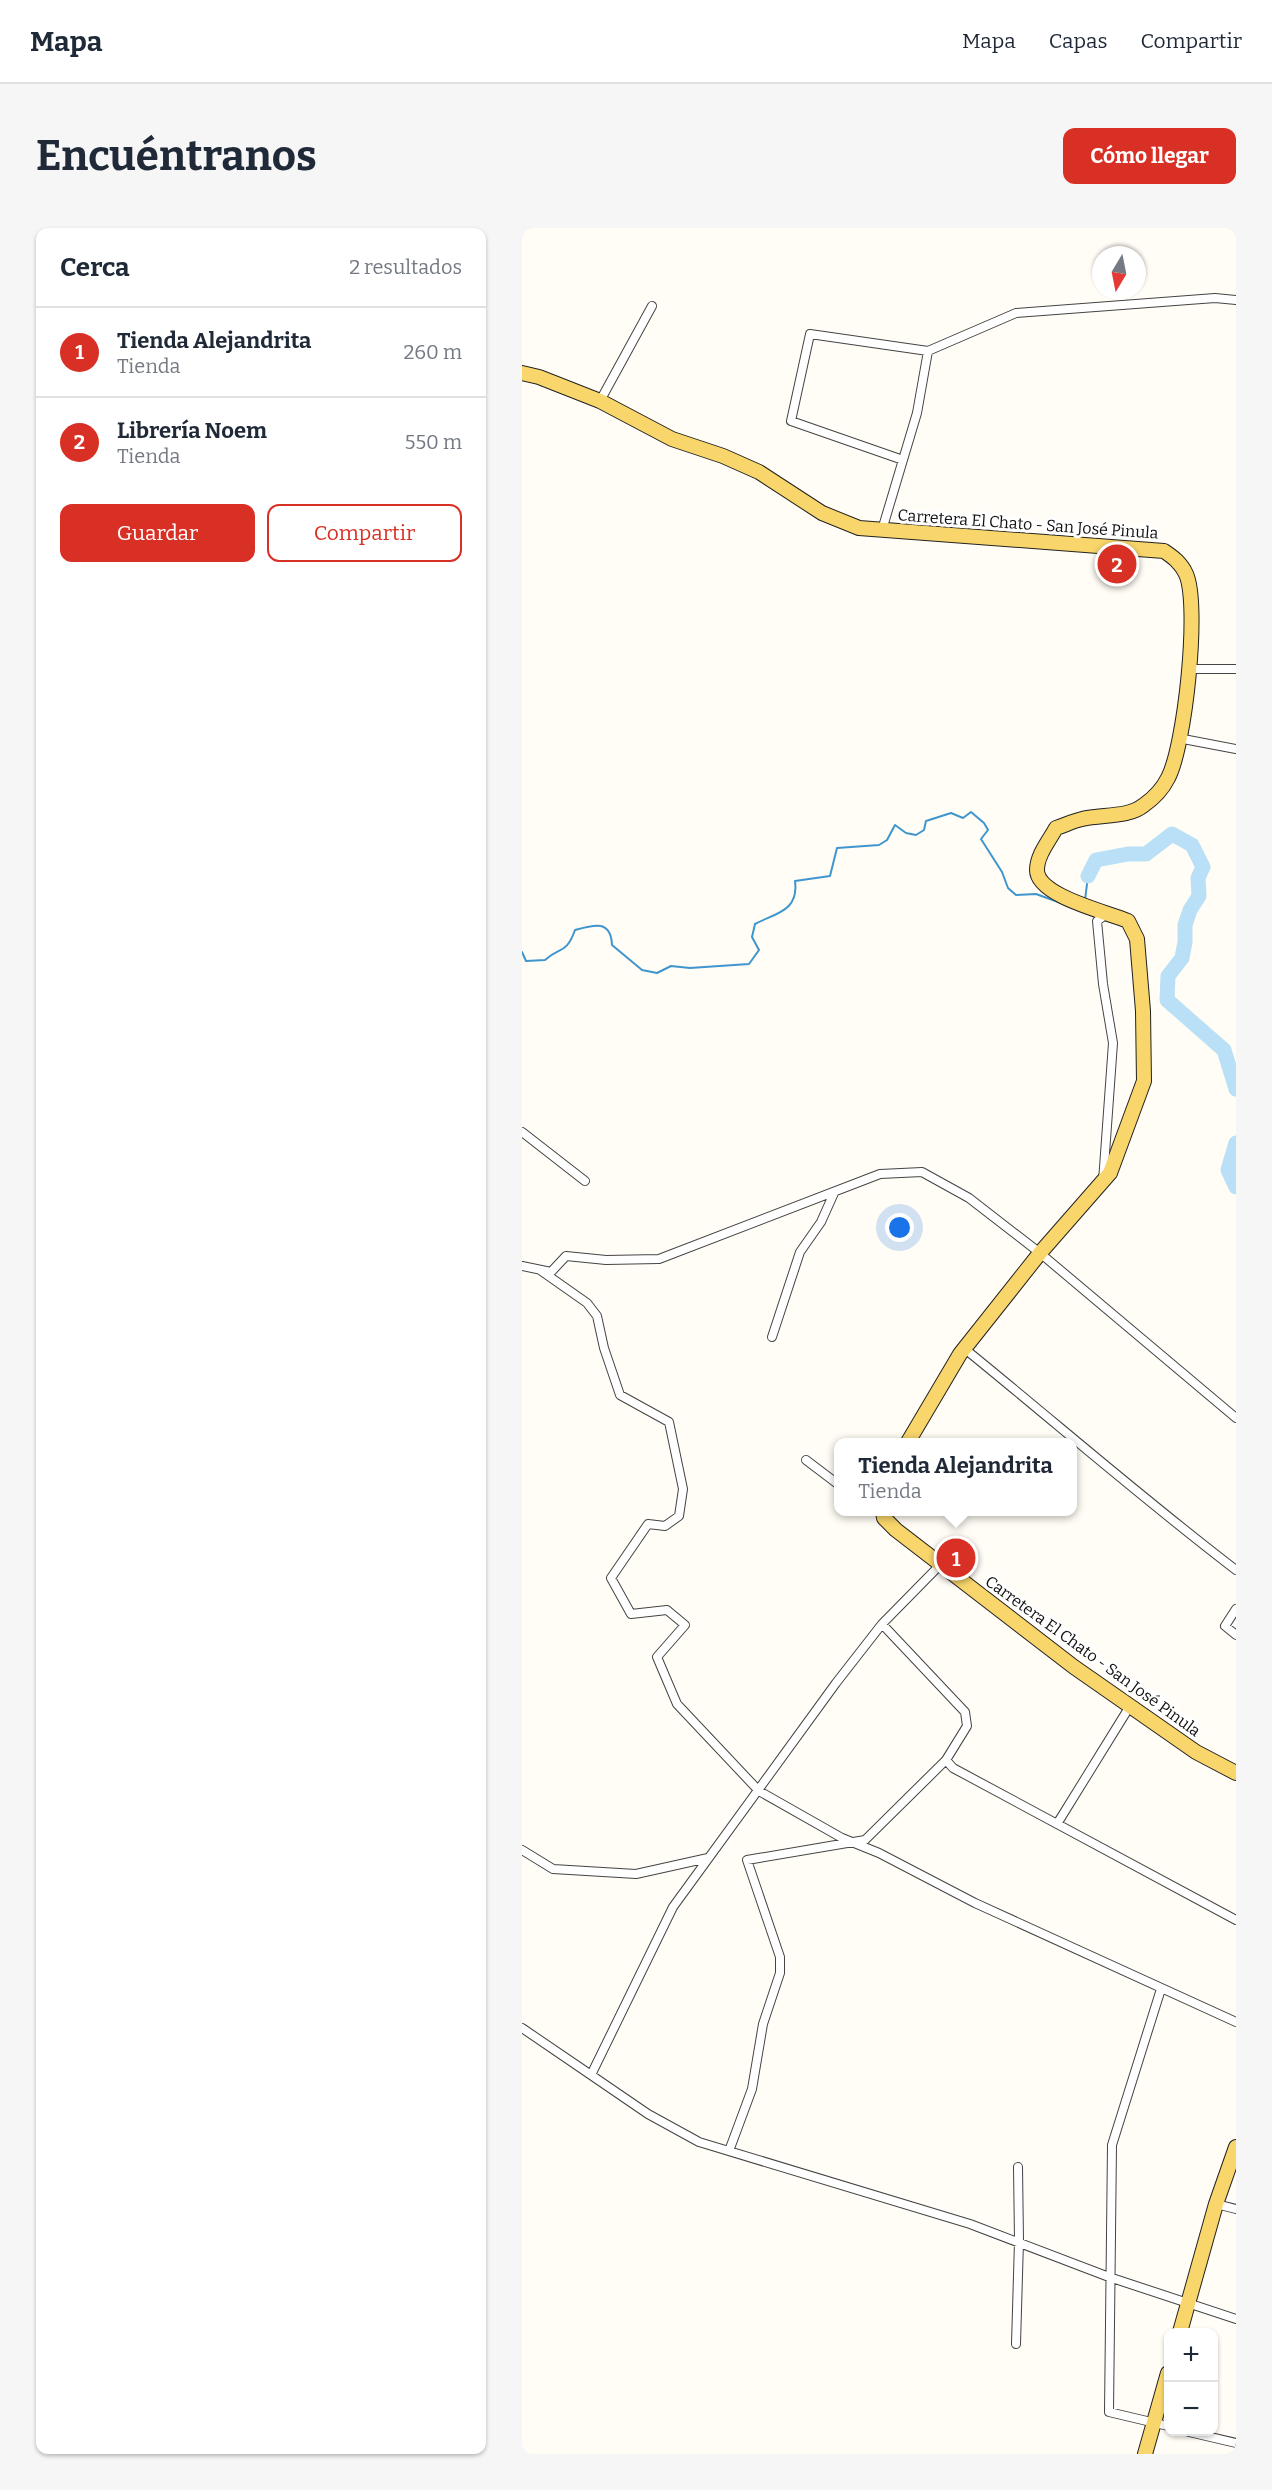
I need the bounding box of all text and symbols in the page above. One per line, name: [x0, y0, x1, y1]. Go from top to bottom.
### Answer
text: Mapa: [30, 25, 103, 58]
text: Mapa: [962, 28, 1016, 54]
text: Capas: [1049, 28, 1107, 54]
text: Compartir: [1140, 28, 1242, 54]
button: Cómo llegar: [1063, 128, 1236, 184]
text: Encuéntranos: [36, 131, 317, 181]
north arrow: [1092, 246, 1146, 300]
text: Cerca: [60, 252, 130, 283]
text: 2 resultados: [349, 255, 462, 279]
text: Tienda Alejandrita: [117, 327, 311, 354]
text: 1: [75, 340, 84, 364]
text: 260 m: [403, 340, 462, 364]
text: Tienda: [117, 354, 180, 378]
text: Librería Noem: [117, 417, 267, 444]
text: 2: [74, 430, 85, 454]
text: 550 m: [405, 430, 462, 454]
text: Tienda: [117, 444, 180, 468]
button: Guardar: [60, 504, 255, 562]
button: Compartir: [267, 504, 462, 562]
street label: Carretera El Chato - San José Pinula: [897, 505, 1159, 543]
pin: 2: [1098, 542, 1136, 586]
your location: [885, 1213, 914, 1242]
popup: [834, 1438, 1077, 1516]
text: Tienda Alejandrita: [858, 1452, 1053, 1479]
text: Tienda: [858, 1479, 922, 1503]
pin: 1: [936, 1536, 976, 1580]
street label: Carretera El Chato - San José Pinula: [982, 1572, 1204, 1741]
map controls: [1164, 2328, 1218, 2436]
button: +: [1164, 2328, 1218, 2382]
button: −: [1164, 2382, 1218, 2436]

